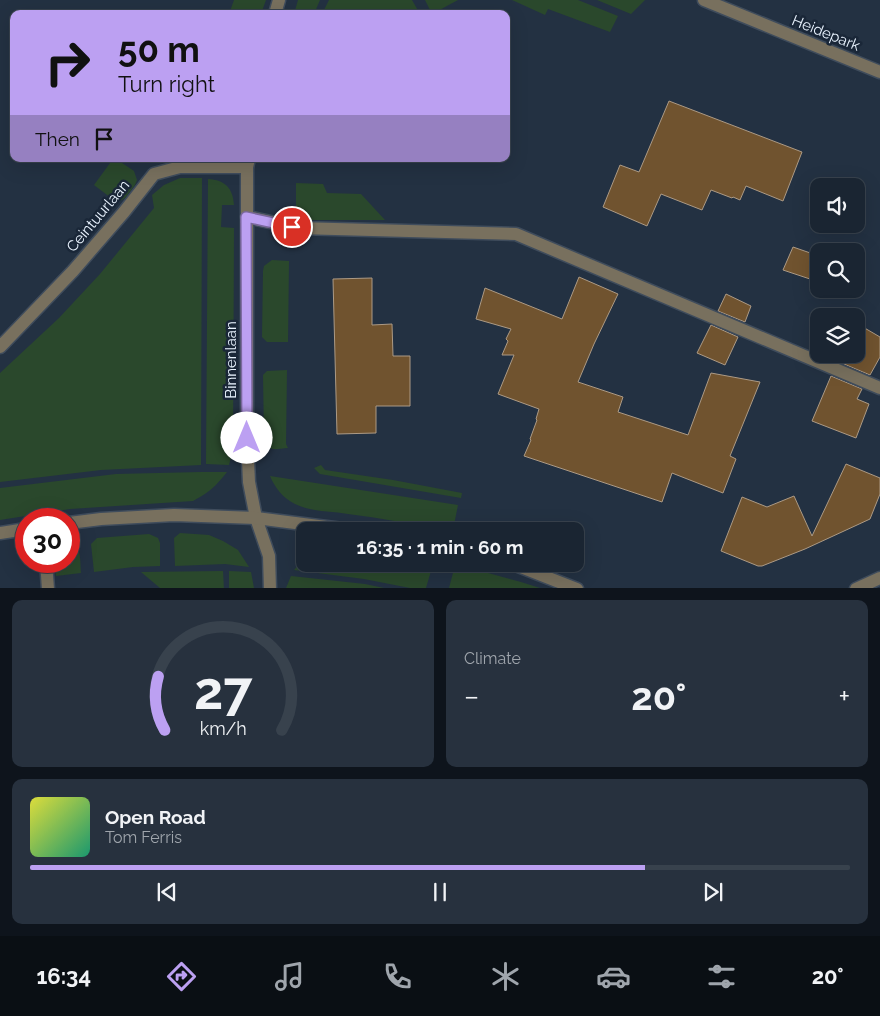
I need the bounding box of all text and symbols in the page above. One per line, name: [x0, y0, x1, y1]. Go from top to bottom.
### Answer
street label: Heidepark: [789, 11, 863, 55]
text: 50 m: [118, 29, 200, 70]
icon: right: [35, 30, 100, 95]
text: Turn right: [118, 71, 215, 97]
icon: arrive: [90, 125, 118, 153]
text: Then: [35, 128, 80, 150]
street label: Ceintuurlaan: [63, 176, 133, 256]
map controls: [810, 178, 865, 363]
button: sound: [810, 178, 865, 233]
pin: [271, 206, 313, 248]
icon: arrive: [278, 213, 306, 241]
button: search: [810, 243, 865, 298]
button: layers: [810, 308, 865, 363]
street label: Binnenlaan: [222, 321, 240, 399]
position arrow: [220, 411, 272, 463]
speed limit sign: 30: [15, 508, 80, 573]
text: 16:35 · 1 min · 60 m: [357, 536, 523, 558]
text: Climate: [464, 649, 521, 668]
text: 27: [194, 660, 253, 721]
text: 20°: [631, 674, 686, 719]
text: −: [464, 680, 479, 713]
text: +: [838, 680, 850, 713]
text: km/h: [199, 718, 247, 739]
text: Open Road: [105, 806, 206, 828]
text: Tom Ferris: [105, 828, 182, 847]
icon: previous: [153, 878, 181, 906]
icon: pause: [426, 878, 454, 906]
icon: next: [699, 878, 727, 906]
icon: directions: [164, 959, 199, 994]
icon: music: [272, 959, 307, 994]
icon: phone: [380, 959, 415, 994]
icon: climate: [488, 959, 523, 994]
icon: car: [596, 959, 631, 994]
icon: filters: [704, 959, 739, 994]
text: 16:34: [36, 963, 91, 989]
text: 20°: [812, 963, 844, 989]

